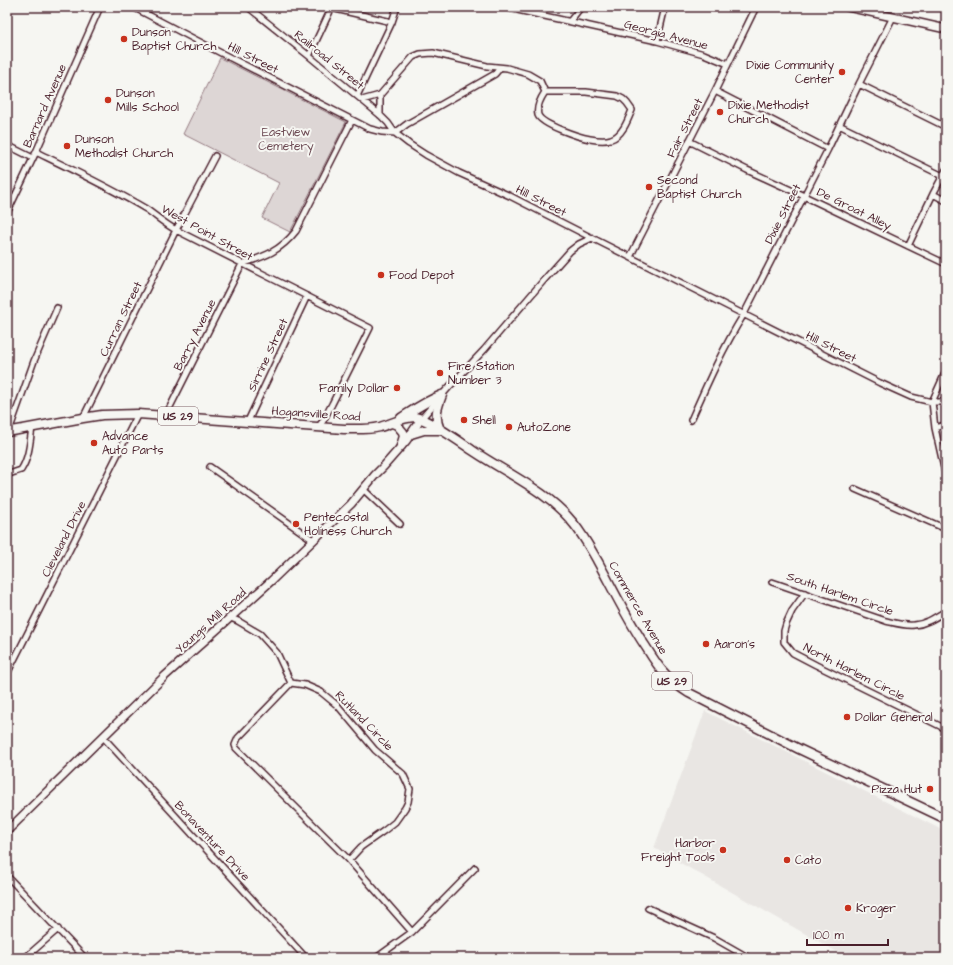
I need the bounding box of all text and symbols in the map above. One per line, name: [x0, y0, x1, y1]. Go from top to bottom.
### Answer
street label: Georgia Avenue: [622, 16, 710, 55]
place label: Dunson Baptist Church: [132, 24, 216, 55]
street label: Railroad Street: [290, 26, 368, 94]
marker: Dunson Baptist Church: [119, 34, 129, 44]
street label: Hill Street: [225, 38, 281, 78]
place label: Dixie Community Center: [746, 57, 834, 88]
street label: Barnard Avenue: [19, 61, 71, 151]
marker: Dixie Community Center: [837, 67, 847, 77]
place label: Dunson Mills School: [116, 85, 179, 116]
marker: Dunson Mills School: [103, 95, 113, 105]
street label: Fair Street: [663, 95, 707, 161]
place label: Dixie Methodist Church: [728, 97, 809, 128]
marker: Dixie Methodist Church: [715, 107, 725, 117]
park label: Eastview Cemetery: [258, 124, 314, 156]
place label: Dunson Methodist Church: [75, 131, 173, 162]
marker: Dunson Methodist Church: [62, 141, 72, 151]
place label: Second Baptist Church: [657, 172, 741, 203]
street label: Hill Street: [513, 181, 569, 221]
street label: Dixie Street: [761, 181, 805, 247]
marker: Second Baptist Church: [644, 182, 654, 192]
street label: De Groat Alley: [813, 184, 895, 235]
street label: West Point Street: [158, 201, 256, 265]
place label: Food Depot: [389, 267, 454, 284]
marker: Food Depot: [376, 270, 386, 280]
street label: Curran Street: [95, 278, 147, 359]
street label: Barry Avenue: [170, 296, 221, 374]
street label: Sirrine Street: [244, 316, 292, 394]
street label: Hill Street: [803, 327, 859, 367]
place label: Fire Station Number 3: [448, 358, 514, 389]
marker: Fire Station Number 3: [435, 368, 445, 378]
place label: Family Dollar: [319, 380, 389, 398]
marker: Family Dollar: [392, 383, 402, 393]
street label: Hogansville Road: [271, 402, 361, 427]
road number: US 29: [158, 407, 198, 425]
place label: Shell: [472, 412, 496, 429]
marker: Shell: [459, 415, 469, 425]
place label: AutoZone: [517, 419, 572, 436]
marker: AutoZone: [504, 422, 514, 432]
place label: Advance Auto Parts: [102, 428, 163, 459]
marker: Advance Auto Parts: [89, 438, 99, 448]
street label: Cleveland Drive: [37, 498, 91, 580]
place label: Pentecostal Holiness Church: [304, 509, 392, 540]
marker: Pentecostal Holiness Church: [291, 519, 301, 529]
street label: Commerce Avenue: [604, 558, 672, 658]
street label: South Harlem Circle: [784, 568, 896, 620]
street label: Youngs Mill Road: [172, 585, 251, 658]
place label: Aaron's: [714, 636, 755, 653]
marker: Aaron's: [701, 639, 711, 649]
street label: North Harlem Circle: [800, 639, 908, 705]
road number: US 29: [652, 672, 692, 690]
street label: Rutland Circle: [331, 687, 397, 755]
place label: Dollar General: [855, 709, 933, 726]
marker: Dollar General: [842, 712, 852, 722]
place label: Pizza Hut: [872, 781, 922, 798]
marker: Pizza Hut: [925, 784, 935, 794]
street label: Bonaventure Drive: [170, 797, 254, 885]
place label: Harbor Freight Tools: [641, 835, 715, 867]
marker: Harbor Freight Tools: [718, 845, 728, 855]
place label: Cato: [795, 852, 821, 869]
marker: Cato: [782, 855, 792, 865]
place label: Kroger: [856, 900, 896, 918]
marker: Kroger: [843, 903, 853, 913]
scale bar: [807, 921, 888, 947]
text: 100 m: [813, 927, 844, 944]

